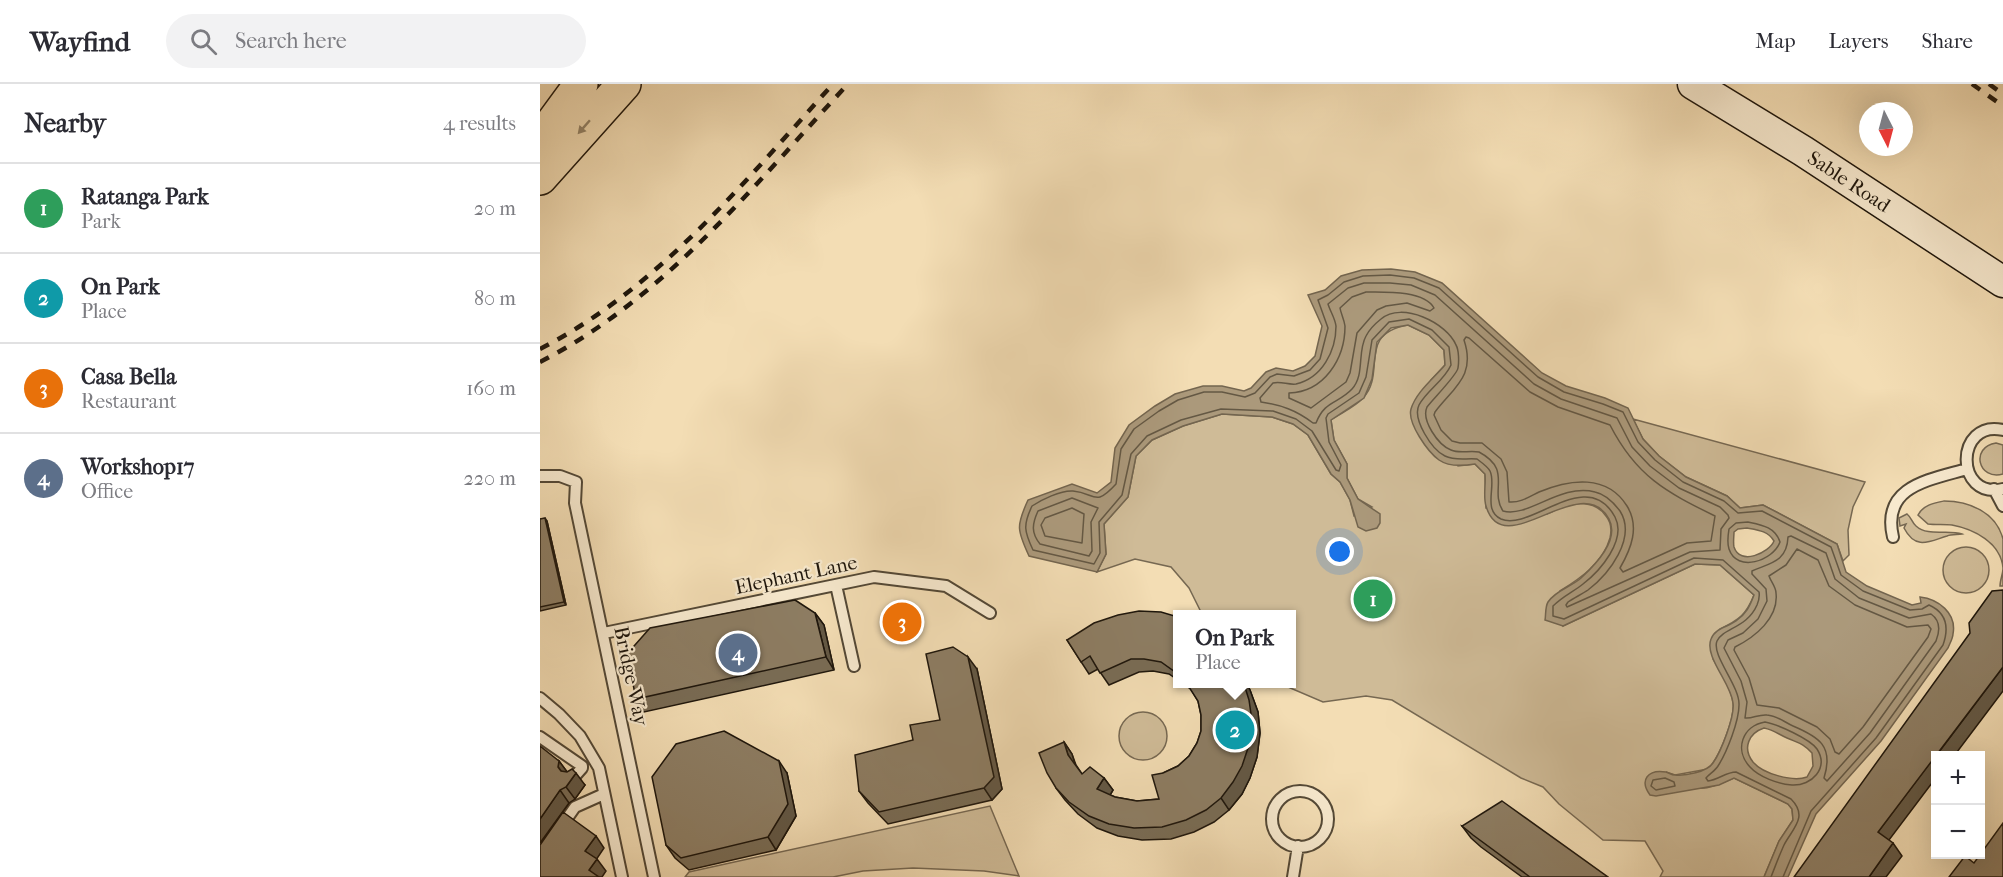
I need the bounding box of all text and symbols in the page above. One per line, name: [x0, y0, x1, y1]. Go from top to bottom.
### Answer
search box: [166, 14, 586, 68]
text: Wayfind: [30, 25, 130, 58]
icon: search: [187, 25, 220, 58]
text: Search here: [235, 28, 347, 54]
text: Map: [1755, 29, 1796, 53]
text: Layers: [1829, 29, 1888, 53]
text: Share: [1921, 29, 1973, 53]
north arrow: [1859, 102, 1913, 156]
text: Nearby: [24, 108, 106, 139]
text: 4 results: [443, 112, 516, 135]
one-way arrow: [578, 119, 591, 134]
street label: Sable Road: [1804, 146, 1896, 217]
text: Ratanga Park: [81, 184, 209, 210]
text: 1: [40, 197, 47, 220]
text: 20 m: [474, 197, 516, 220]
text: Park: [81, 210, 121, 233]
text: On Park: [81, 274, 160, 300]
text: 2: [38, 287, 49, 310]
text: 80 m: [474, 287, 516, 310]
text: Place: [81, 300, 127, 323]
text: Casa Bella: [81, 364, 176, 390]
text: 3: [39, 377, 48, 400]
text: 160 m: [466, 377, 516, 400]
text: Restaurant: [81, 390, 177, 413]
text: Workshop17: [81, 454, 194, 480]
text: 4: [38, 467, 49, 490]
text: 220 m: [463, 467, 516, 490]
text: Office: [81, 480, 133, 503]
your location: [1325, 537, 1354, 566]
street label: Elephant Lane: [733, 551, 859, 599]
pin: 1: [1354, 576, 1392, 622]
pin: 3: [882, 600, 922, 644]
popup: [1173, 610, 1296, 688]
street label: Bridge Way: [609, 624, 653, 729]
text: On Park: [1195, 625, 1274, 651]
pin: 4: [718, 630, 758, 676]
text: Place: [1195, 651, 1241, 674]
pin: 2: [1216, 708, 1254, 752]
map controls: [1931, 751, 1985, 859]
button: +: [1931, 751, 1985, 805]
button: −: [1931, 805, 1985, 859]

